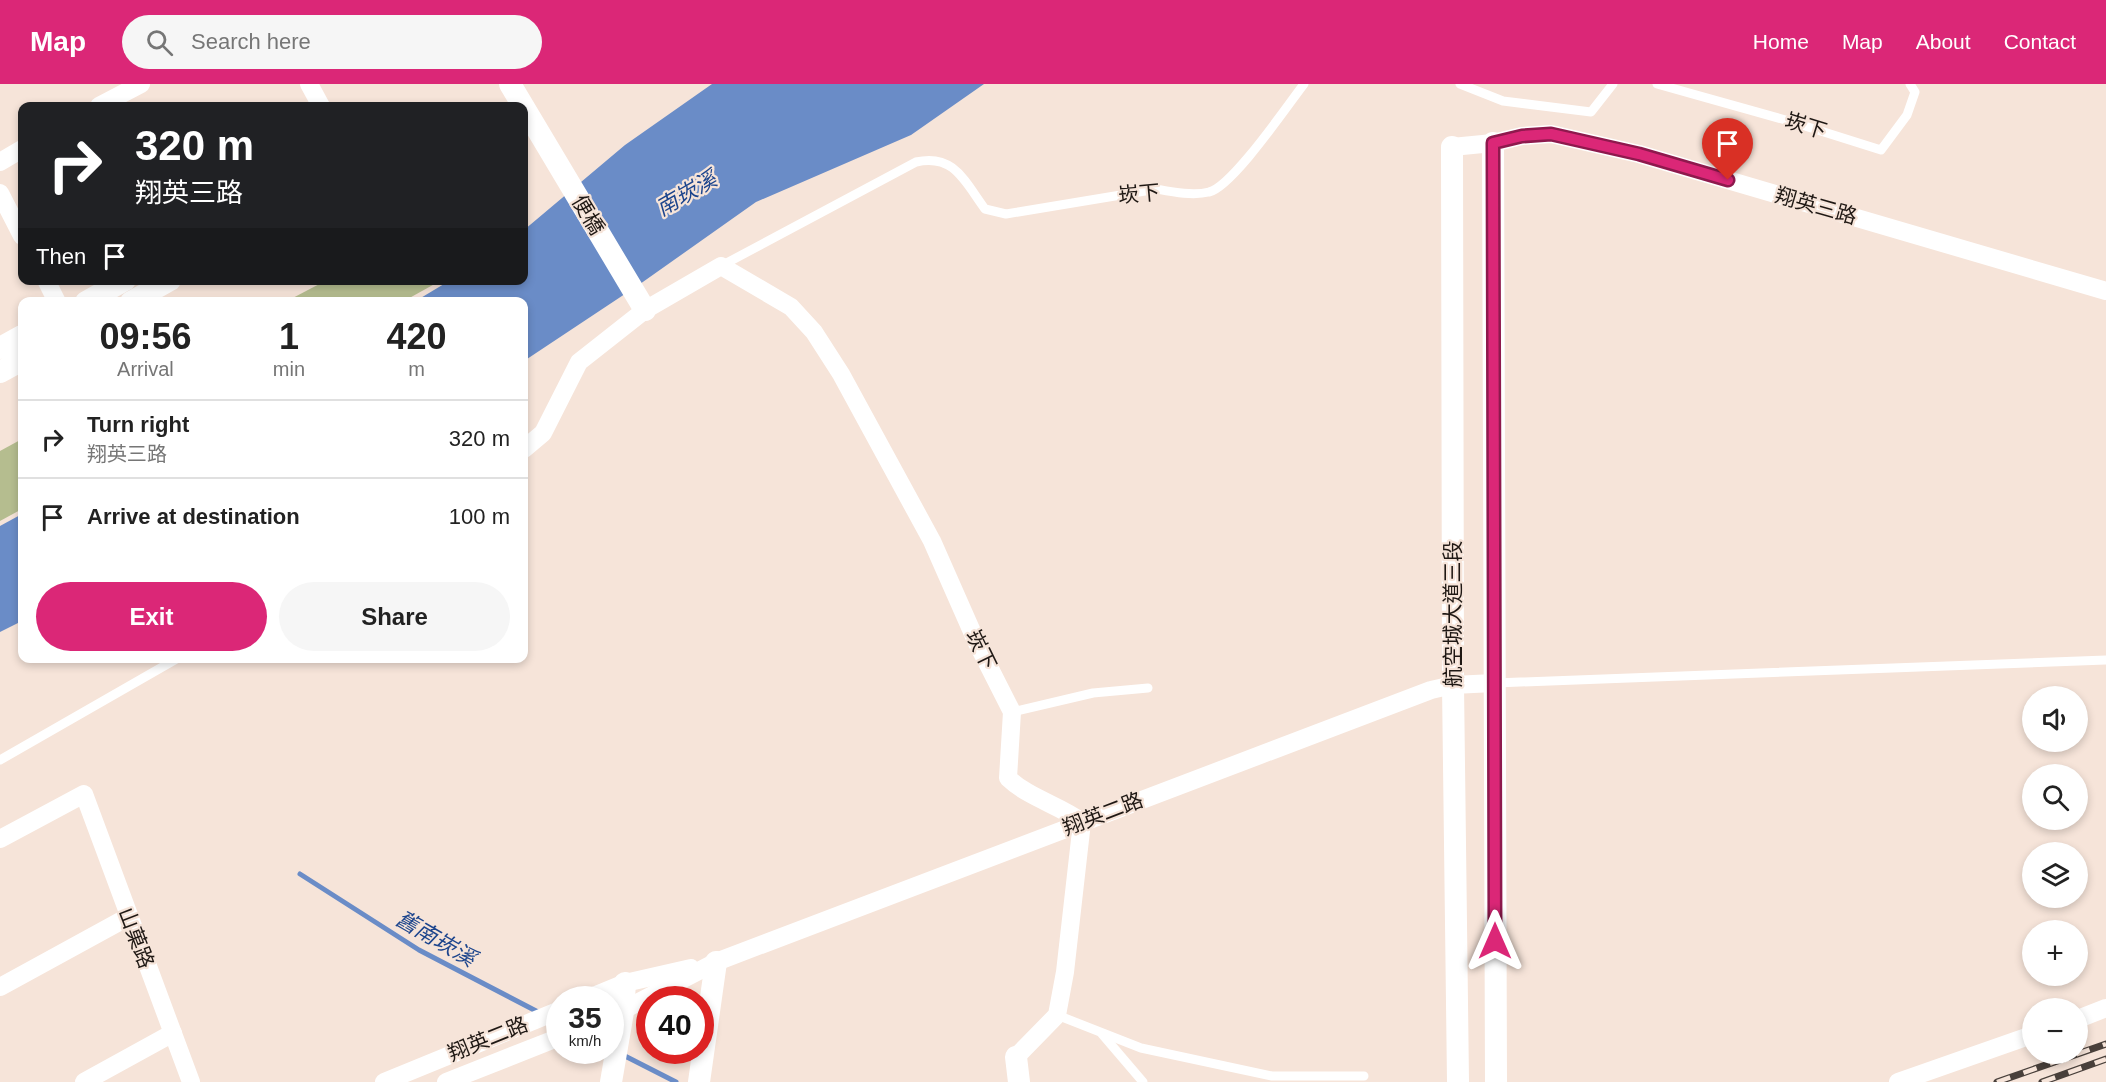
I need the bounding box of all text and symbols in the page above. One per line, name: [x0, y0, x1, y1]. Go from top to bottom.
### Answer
search box: [122, 15, 542, 69]
text: Map: [30, 26, 86, 57]
icon: search: [143, 26, 176, 59]
text: Search here: [191, 29, 311, 54]
text: Home: [1753, 30, 1809, 53]
text: Map: [1842, 30, 1883, 53]
text: About: [1916, 30, 1971, 53]
text: Contact: [2004, 30, 2076, 53]
street label: 崁下: [1783, 108, 1830, 143]
pin: [1702, 118, 1753, 180]
text: 320 m: [135, 122, 254, 169]
icon: right: [36, 126, 114, 204]
icon: arrive: [1711, 127, 1744, 160]
water label: 南崁溪: [651, 165, 724, 221]
text: 翔英三路: [135, 178, 243, 208]
street label: 崁下: [1117, 180, 1161, 207]
street label: 翔英三路: [1773, 183, 1860, 228]
street label: 便橋: [568, 191, 609, 239]
icon: arrive: [98, 240, 131, 273]
text: Then: [36, 244, 86, 269]
text: 09:56: [99, 316, 191, 357]
text: 1: [279, 316, 299, 357]
text: 420: [386, 316, 447, 357]
text: Arrival: [117, 358, 174, 380]
text: min: [273, 358, 305, 380]
text: m: [408, 358, 425, 380]
text: Turn right: [87, 412, 189, 437]
icon: right: [36, 423, 69, 456]
text: 320 m: [449, 426, 510, 451]
text: 翔英三路: [87, 443, 167, 465]
icon: arrive: [36, 501, 69, 534]
text: Arrive at destination: [87, 504, 300, 529]
text: 100 m: [449, 504, 510, 529]
street label: 航空城大道三段: [1441, 541, 1464, 688]
button: Exit: [36, 582, 267, 651]
button: Share: [279, 582, 510, 651]
street label: 崁下: [962, 626, 1001, 674]
map controls: [2022, 686, 2088, 1064]
button: sound: [2022, 686, 2088, 752]
button: search: [2022, 764, 2088, 830]
street label: 翔英二路: [1059, 788, 1146, 839]
button: layers: [2022, 842, 2088, 908]
street label: 山菓路: [114, 904, 158, 971]
water label: 舊南崁溪: [391, 906, 483, 973]
position arrow: [1463, 909, 1527, 973]
button: +: [2022, 920, 2088, 986]
speed limit sign: 40: [636, 986, 714, 1064]
button: −: [2022, 998, 2088, 1064]
text: 35: [568, 1001, 602, 1034]
street label: 翔英二路: [445, 1012, 531, 1065]
text: km/h: [569, 1032, 601, 1049]

